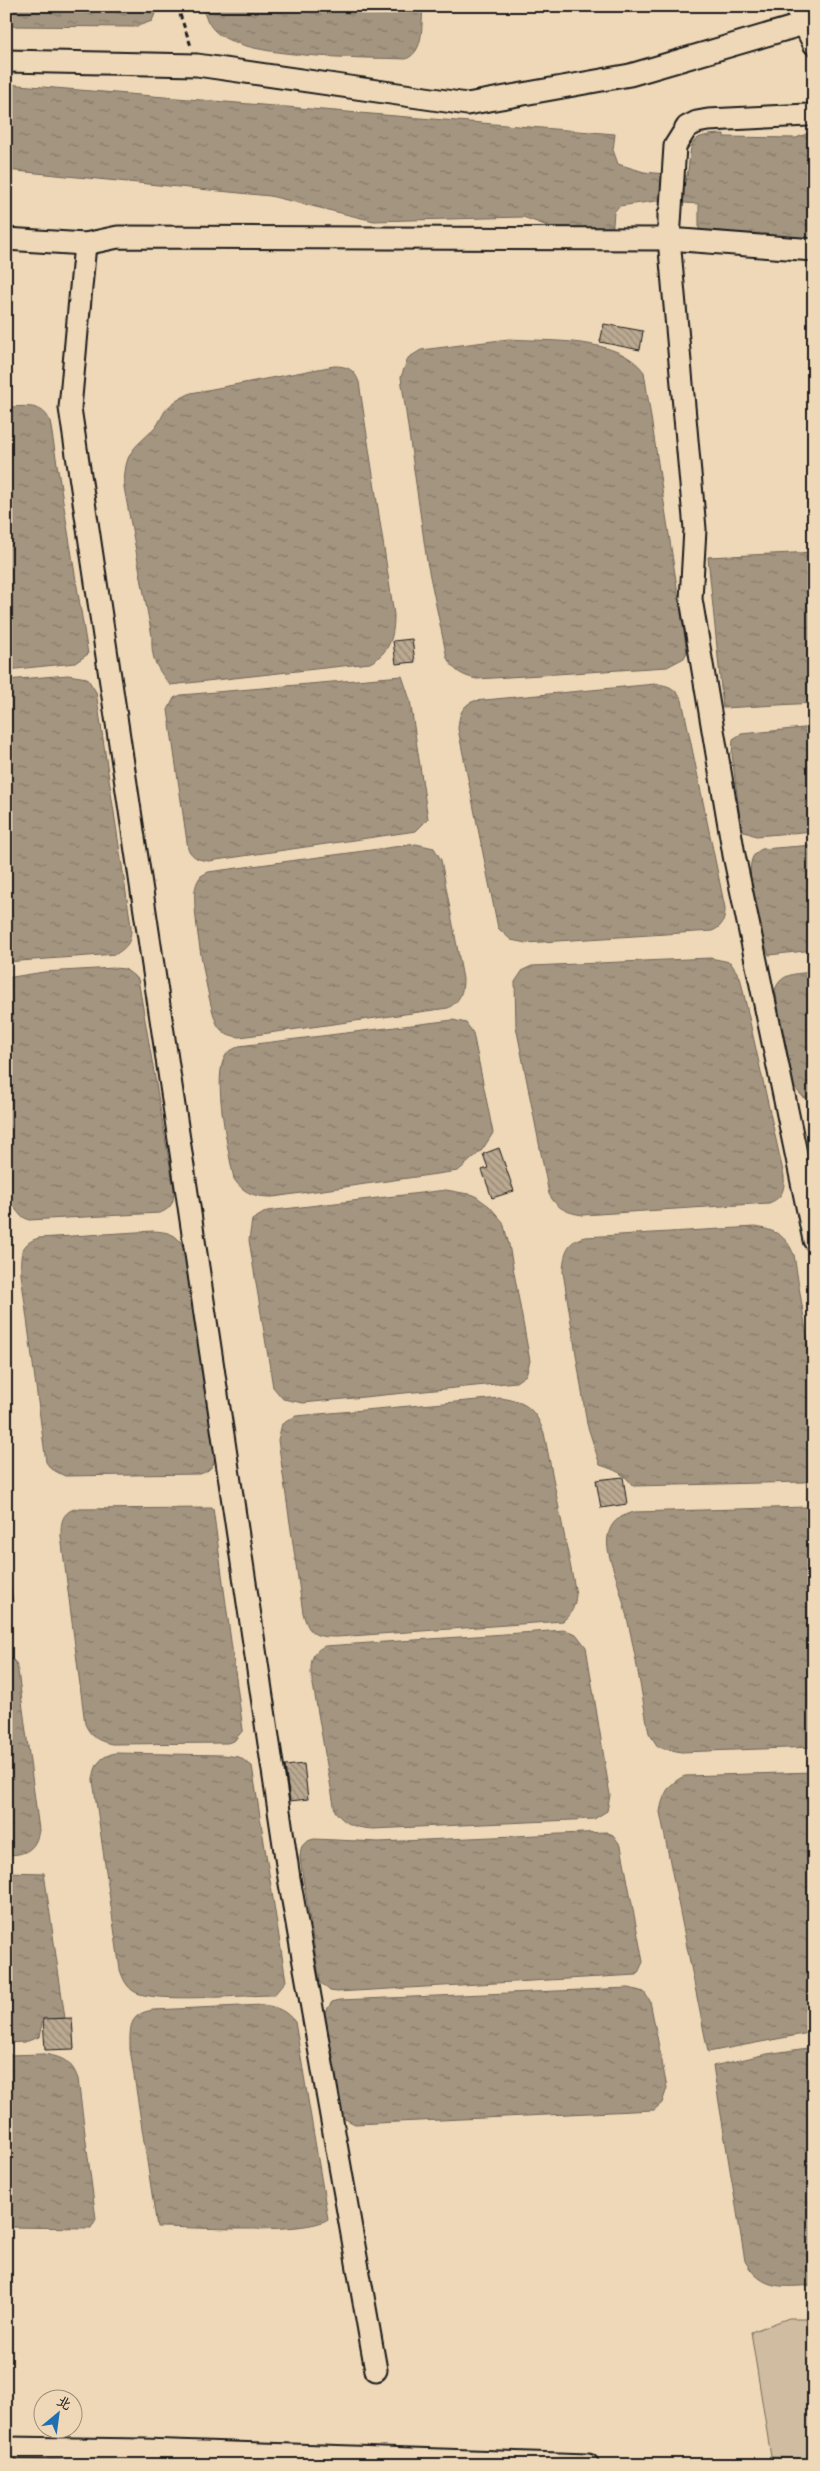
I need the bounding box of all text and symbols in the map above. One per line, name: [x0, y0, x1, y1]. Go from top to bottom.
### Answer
north arrow: [32, 2388, 82, 2438]
text: 北: [52, 2391, 75, 2417]

